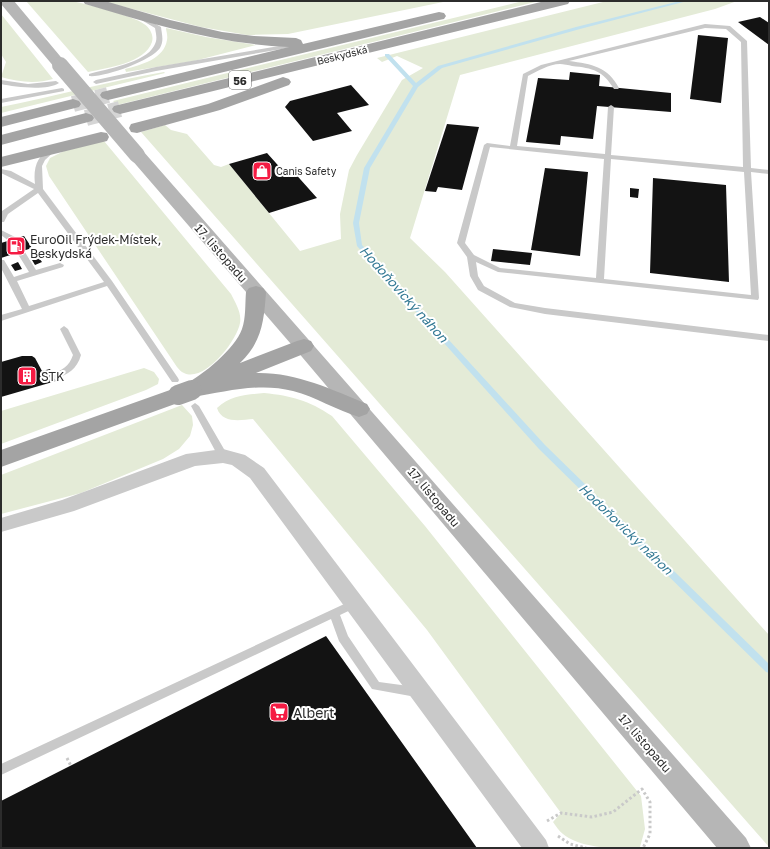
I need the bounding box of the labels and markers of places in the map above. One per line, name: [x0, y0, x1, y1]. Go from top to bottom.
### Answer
shop icon: Canis Safety: [251, 160, 273, 182]
place label: Canis Safety: [276, 165, 337, 177]
place label: EuroOil Frýdek-Místek, Beskydská: [30, 232, 161, 261]
fuel station icon: EuroOil Frýdek-Místek, Beskydská: [5, 235, 27, 257]
building icon: STK: [16, 365, 38, 387]
place label: STK: [41, 369, 64, 384]
supermarket icon: Albert: [268, 701, 290, 723]
place label: Albert: [293, 704, 335, 721]

